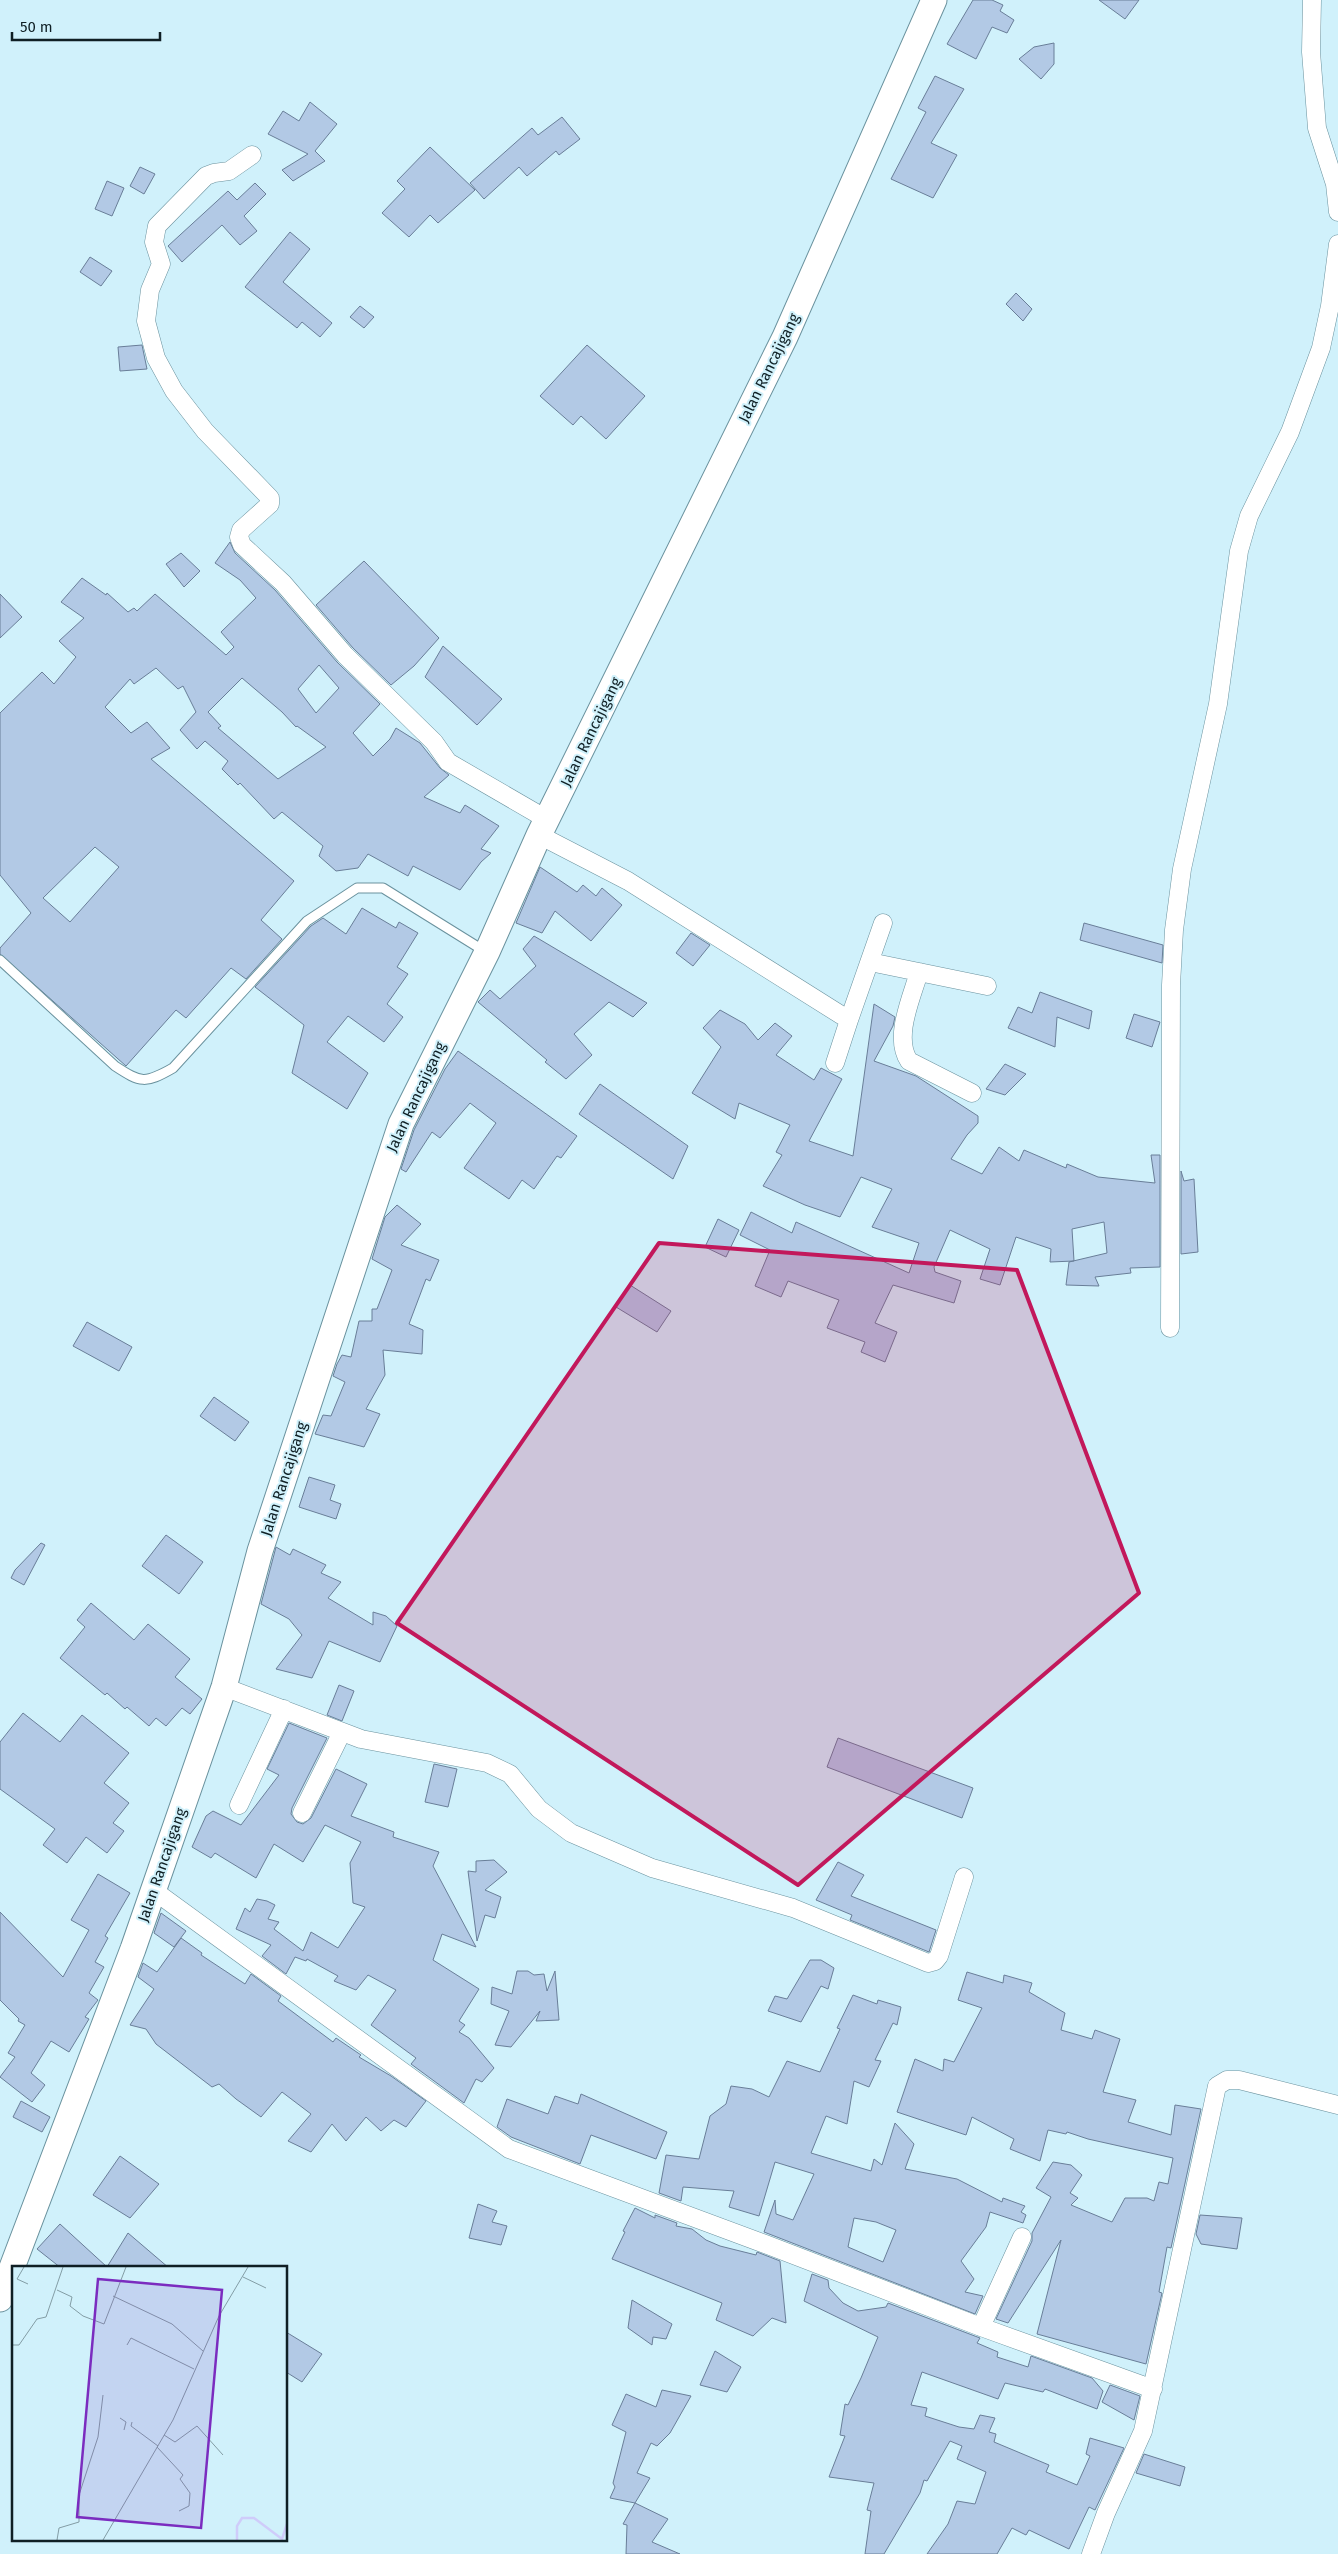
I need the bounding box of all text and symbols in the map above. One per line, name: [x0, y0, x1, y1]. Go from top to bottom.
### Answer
scale bar: [12, 10, 160, 42]
text: 50 m: [20, 18, 53, 36]
street label: Jalan Rancajigang: [735, 310, 803, 426]
street label: Jalan Rancajigang: [557, 674, 625, 790]
street label: Jalan Rancajigang: [383, 1039, 449, 1155]
street label: Jalan Rancajigang: [257, 1419, 311, 1539]
street label: Jalan Rancajigang: [134, 1805, 190, 1924]
inset map: [12, 2266, 288, 2542]

